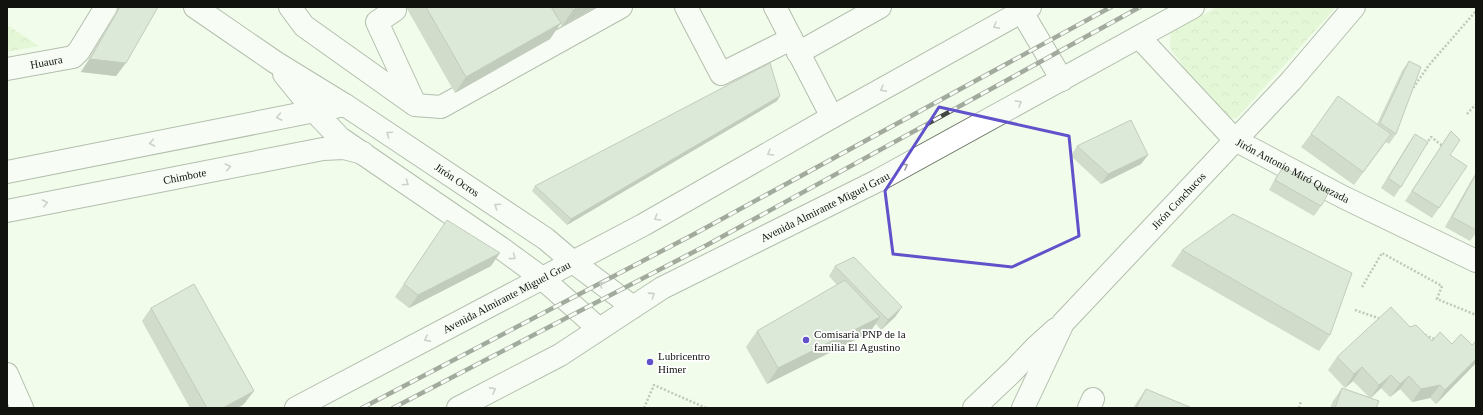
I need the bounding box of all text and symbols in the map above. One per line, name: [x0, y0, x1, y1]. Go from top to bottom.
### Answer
one-way arrow: [993, 21, 1000, 29]
street label: Huaura: [29, 53, 63, 71]
one-way arrow: [880, 85, 887, 92]
one-way arrow: [1015, 101, 1022, 108]
one-way arrow: [276, 113, 282, 121]
one-way arrow: [386, 131, 393, 139]
street label: Jirón Antonio Miró Quezada: [1234, 136, 1351, 205]
one-way arrow: [149, 138, 155, 147]
one-way arrow: [766, 149, 774, 156]
street label: Jirón Ocros: [433, 161, 482, 199]
one-way arrow: [901, 163, 908, 170]
one-way arrow: [225, 164, 231, 172]
street label: Chimbote: [162, 166, 207, 186]
street label: Avenida Almirante Miguel Grau: [758, 169, 892, 244]
street label: Jirón Conchucos: [1149, 170, 1208, 232]
one-way arrow: [402, 178, 409, 185]
one-way arrow: [42, 199, 48, 208]
one-way arrow: [494, 203, 501, 211]
one-way arrow: [654, 213, 661, 220]
one-way arrow: [509, 252, 516, 259]
street label: Avenida Almirante Miguel Grau: [441, 258, 573, 336]
one-way arrow: [599, 281, 606, 288]
one-way arrow: [648, 292, 655, 299]
place label: Comisaría PNP de la familia El Agustino: [814, 328, 906, 353]
one-way arrow: [424, 334, 432, 342]
marker: Comisaría PNP de la familia El Agustino: [801, 335, 811, 345]
place label: Lubricentro Himer: [658, 350, 710, 375]
marker: Lubricentro Himer: [645, 357, 655, 367]
one-way arrow: [488, 387, 496, 395]

